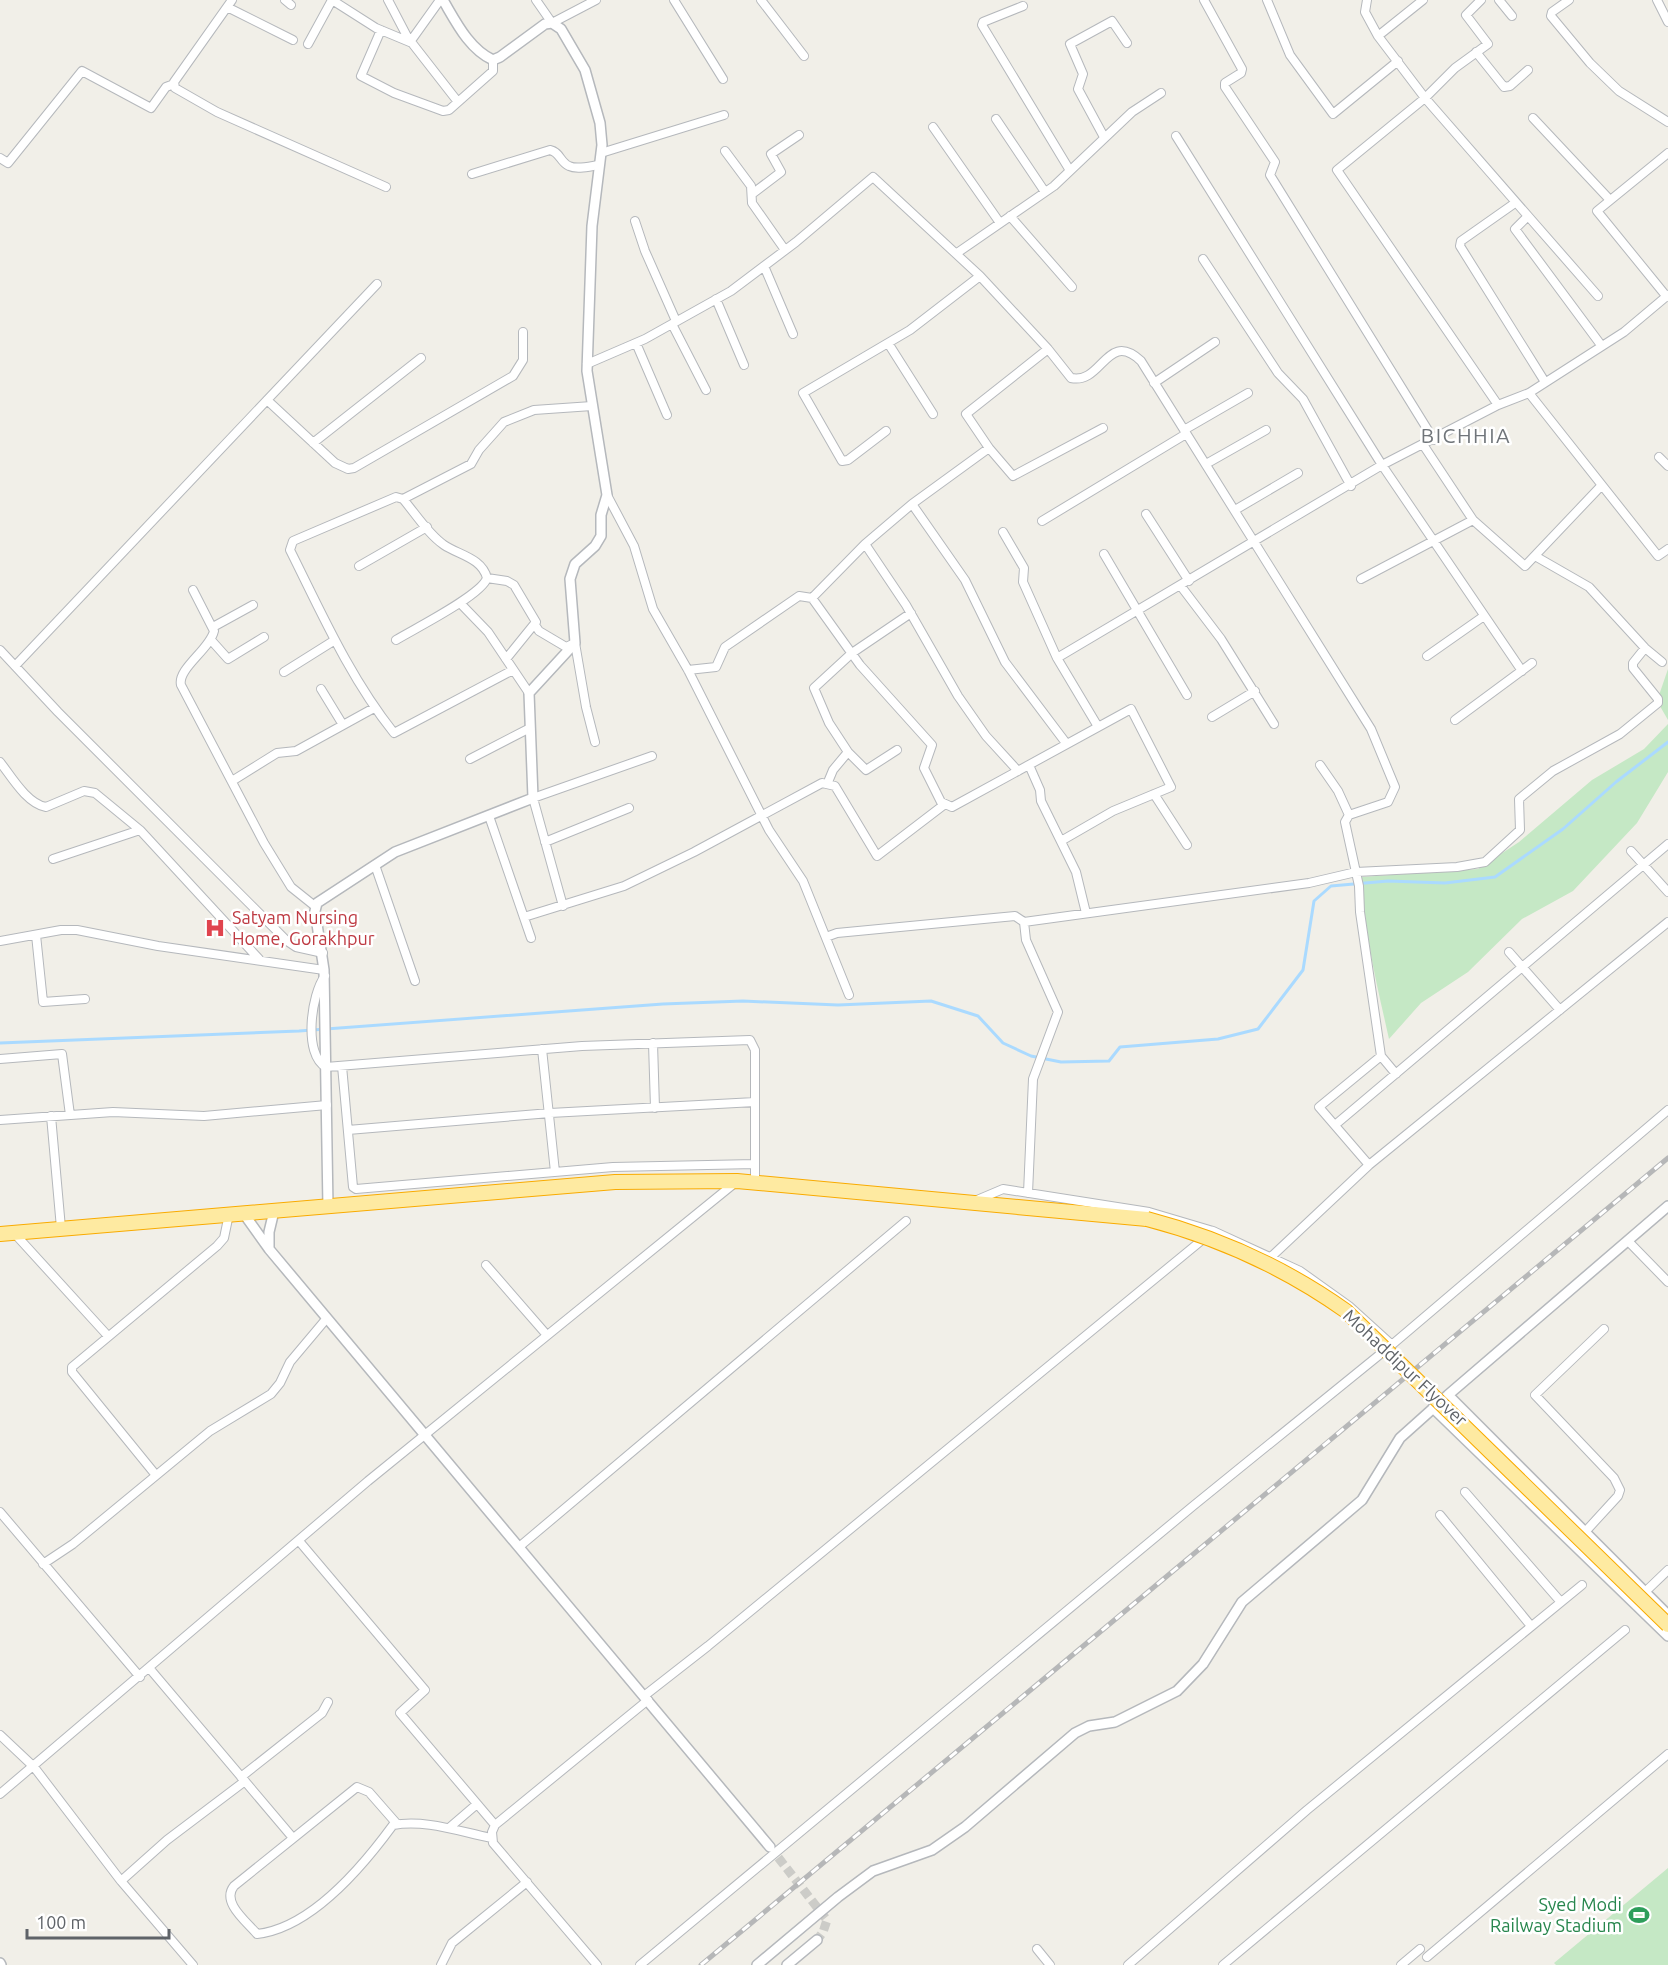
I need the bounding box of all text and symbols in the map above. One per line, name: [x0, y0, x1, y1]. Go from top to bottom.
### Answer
district label: BICHHIA: [1421, 423, 1511, 447]
place label: Satyam Nursing Home, Gorakhpur: [232, 907, 375, 948]
hospital icon: Satyam Nursing Home, Gorakhpur: [203, 916, 227, 940]
street label: Mohaddipur Flyover: [1340, 1305, 1472, 1430]
place label: Syed Modi Railway Stadium: [1490, 1894, 1622, 1935]
scale bar: [27, 1902, 170, 1940]
sports icon: Syed Modi Railway Stadium: [1627, 1903, 1651, 1927]
text: 100 m: [36, 1912, 86, 1932]

